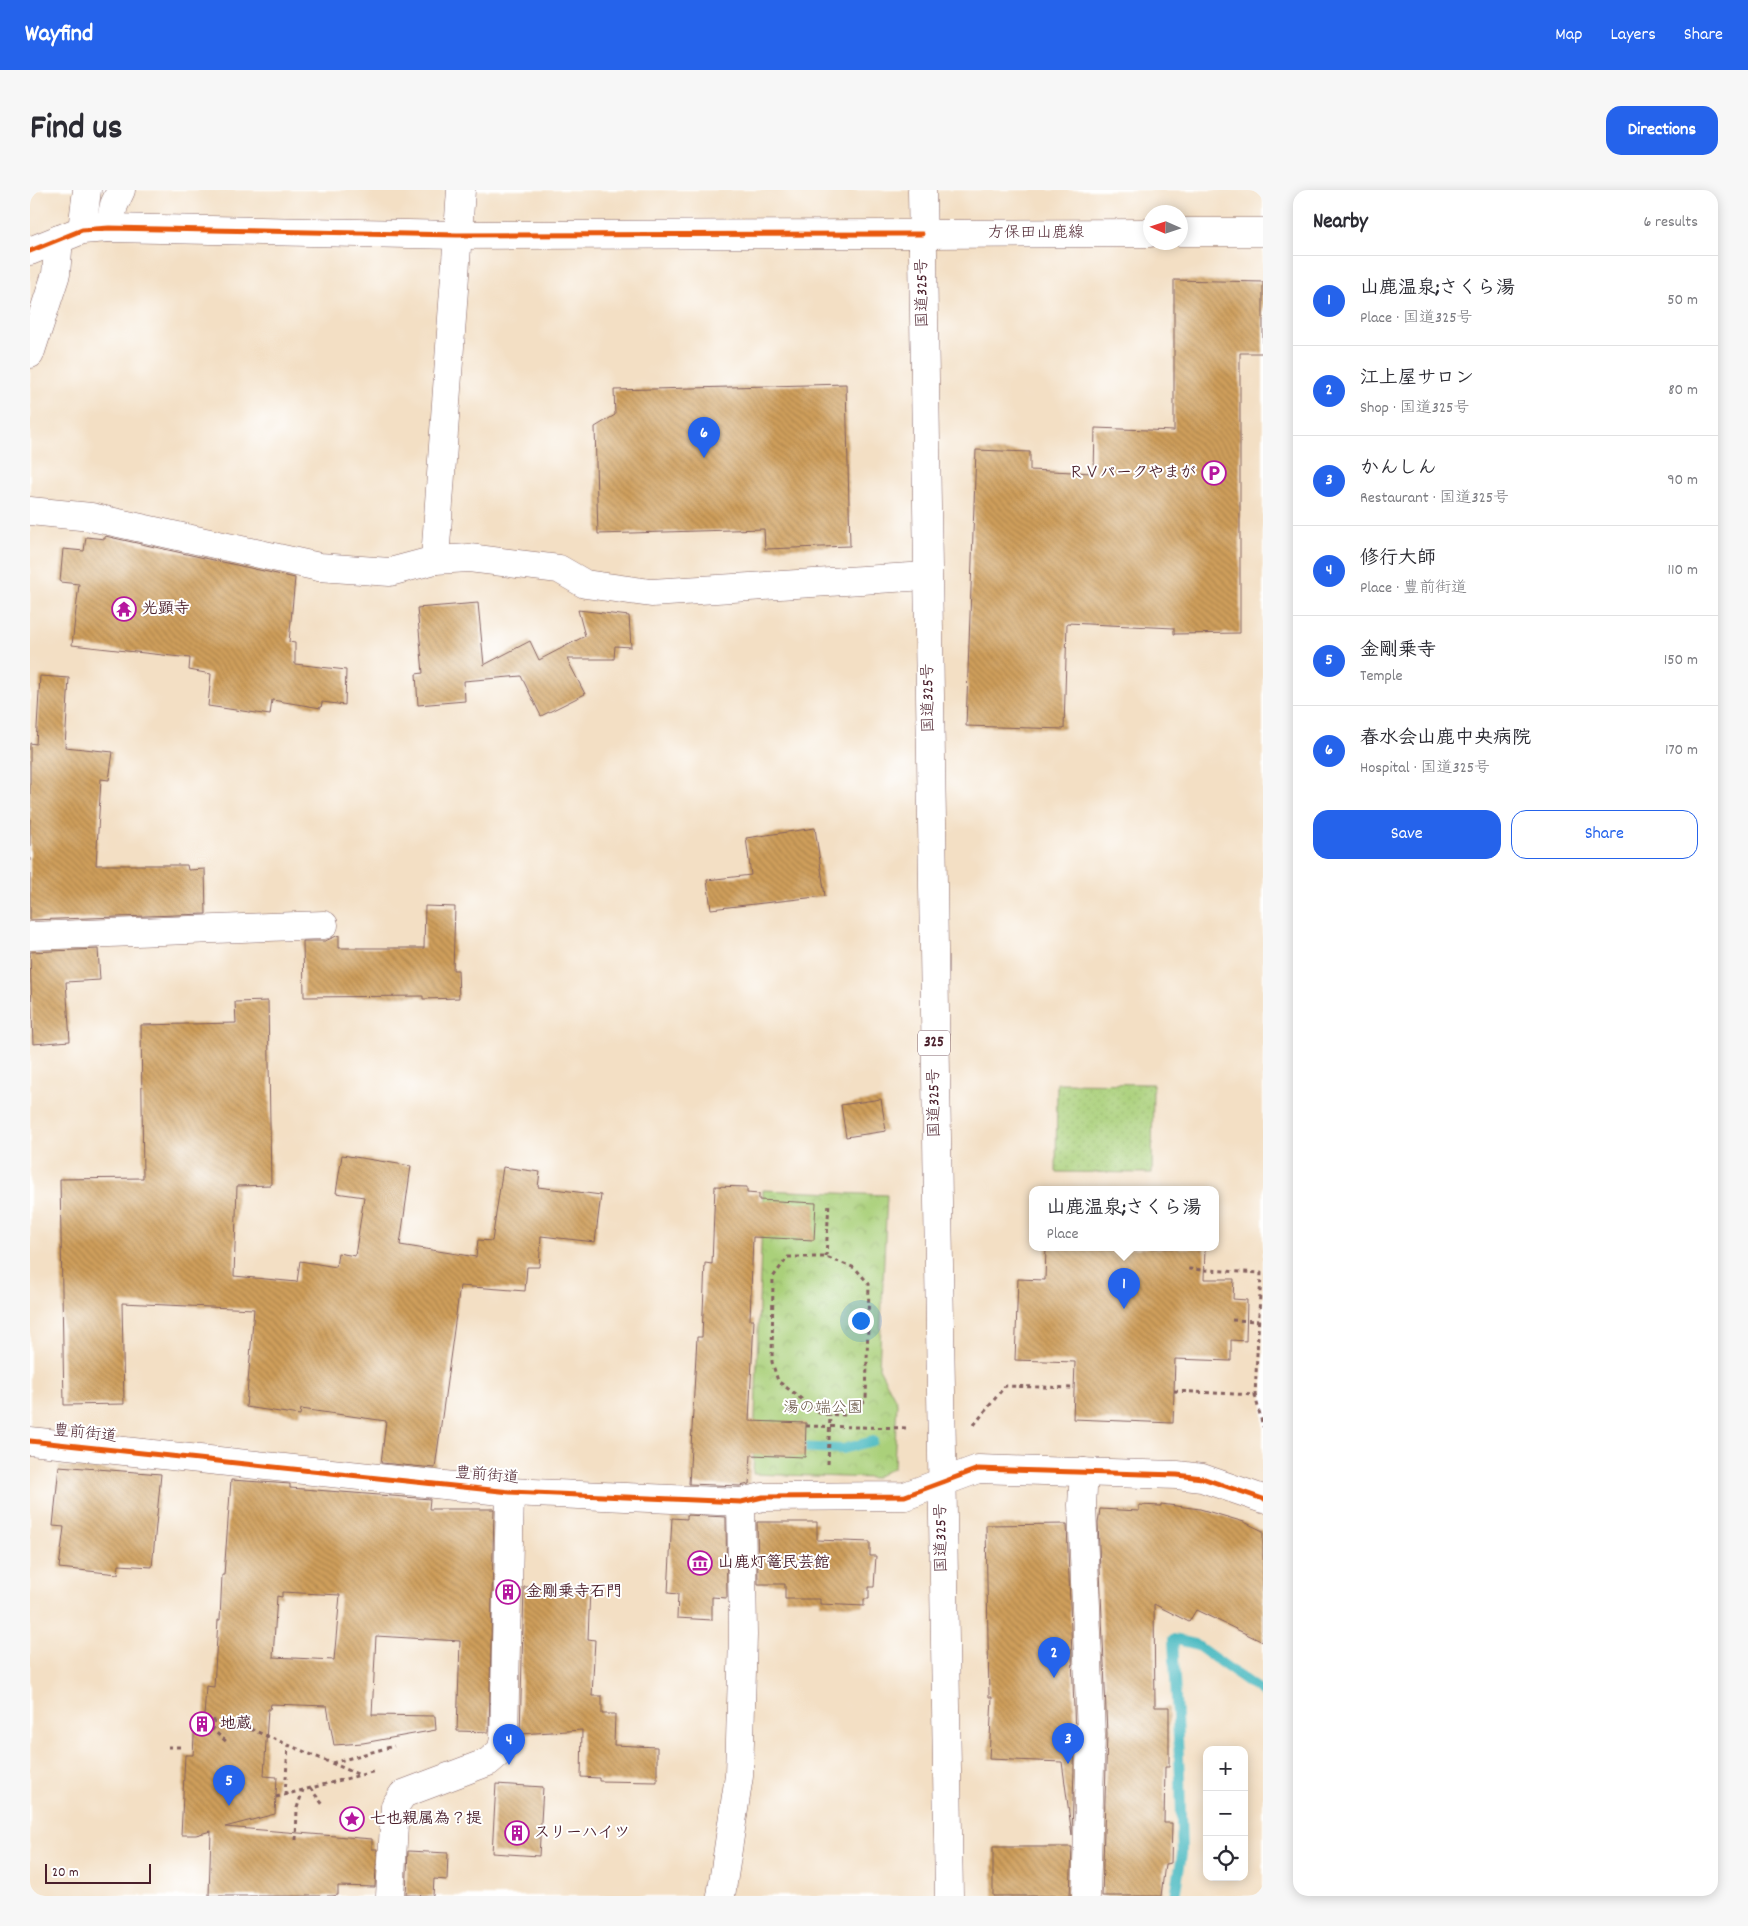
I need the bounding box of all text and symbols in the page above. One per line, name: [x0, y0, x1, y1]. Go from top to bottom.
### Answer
text: Wayfind: [25, 18, 93, 52]
text: Map: [1555, 23, 1582, 48]
text: Layers: [1610, 23, 1656, 48]
text: Share: [1684, 23, 1723, 48]
text: Find us: [30, 105, 122, 155]
button: Directions: [1606, 106, 1718, 155]
north arrow: [1143, 205, 1188, 250]
text: Nearby: [1313, 208, 1368, 238]
text: 6 results: [1643, 211, 1698, 234]
street label: 方保田山鹿線: [988, 222, 1084, 245]
street label: 国道325号: [911, 258, 935, 328]
text: 山鹿温泉;さくら湯: [1360, 276, 1515, 303]
text: 1: [1327, 289, 1331, 312]
text: 50 m: [1667, 289, 1698, 312]
text: Place · 国道325号: [1360, 307, 1473, 330]
text: 江上屋サロン: [1360, 366, 1474, 393]
text: 2: [1326, 379, 1333, 402]
text: 80 m: [1668, 379, 1698, 402]
text: Shop · 国道325号: [1360, 397, 1469, 420]
pin: 6: [688, 417, 720, 458]
text: かんしん: [1360, 456, 1436, 483]
parking icon: ＲＶパークやまが: [1201, 460, 1227, 486]
place label: ＲＶパークやまが: [1068, 462, 1196, 485]
text: 3: [1325, 469, 1333, 492]
text: 90 m: [1667, 469, 1698, 492]
text: Restaurant · 国道325号: [1360, 487, 1509, 510]
text: 修行大師: [1360, 546, 1436, 573]
text: 4: [1326, 559, 1332, 582]
text: 110 m: [1668, 559, 1698, 582]
text: Place · 豊前街道: [1360, 577, 1467, 600]
temple icon: 光顕寺: [111, 596, 137, 622]
place label: 光顕寺: [142, 598, 190, 621]
text: 金剛乗寺: [1360, 638, 1436, 665]
text: 5: [1325, 649, 1333, 672]
text: 150 m: [1664, 649, 1698, 672]
street label: 国道325号: [917, 663, 941, 733]
text: Temple: [1360, 665, 1403, 688]
text: 春水会山鹿中央病院: [1360, 726, 1531, 753]
text: 6: [1325, 739, 1333, 762]
text: 170 m: [1665, 739, 1698, 762]
text: Hospital · 国道325号: [1360, 757, 1490, 780]
button: Save: [1313, 810, 1501, 859]
button: Share: [1511, 810, 1698, 859]
road number: 325: [918, 1030, 950, 1056]
street label: 国道325号: [923, 1068, 947, 1138]
popup: [1029, 1186, 1219, 1251]
text: 山鹿温泉;さくら湯: [1046, 1196, 1202, 1223]
text: Place: [1046, 1223, 1079, 1246]
pin: 1: [1108, 1268, 1140, 1309]
your location: [848, 1308, 874, 1334]
park label: 湯の端公園: [783, 1397, 863, 1420]
street label: 豊前街道: [52, 1419, 118, 1449]
street label: 豊前街道: [454, 1462, 520, 1490]
street label: 国道325号: [930, 1503, 954, 1573]
museum icon: 山鹿灯篭民芸館: [687, 1550, 713, 1576]
place label: 山鹿灯篭民芸館: [718, 1552, 830, 1575]
building icon: 金剛乗寺石門: [495, 1579, 521, 1605]
place label: 金剛乗寺石門: [526, 1581, 622, 1604]
pin: 2: [1038, 1637, 1070, 1678]
building icon: 地蔵: [189, 1711, 215, 1737]
place label: 地蔵: [220, 1713, 252, 1736]
pin: 3: [1052, 1723, 1084, 1764]
pin: 4: [493, 1724, 525, 1765]
map controls: [1203, 1746, 1248, 1881]
button: +: [1203, 1746, 1248, 1791]
pin: 5: [213, 1765, 245, 1806]
button: −: [1203, 1791, 1248, 1836]
place icon: 七也親属為？提: [339, 1806, 365, 1832]
place label: 七也親属為？提: [370, 1808, 482, 1831]
building icon: スリーハイツ: [504, 1820, 530, 1846]
place label: スリーハイツ: [534, 1822, 630, 1845]
button: locate: [1203, 1836, 1248, 1881]
scale bar: [45, 1861, 151, 1884]
text: 20 m: [52, 1863, 79, 1883]

